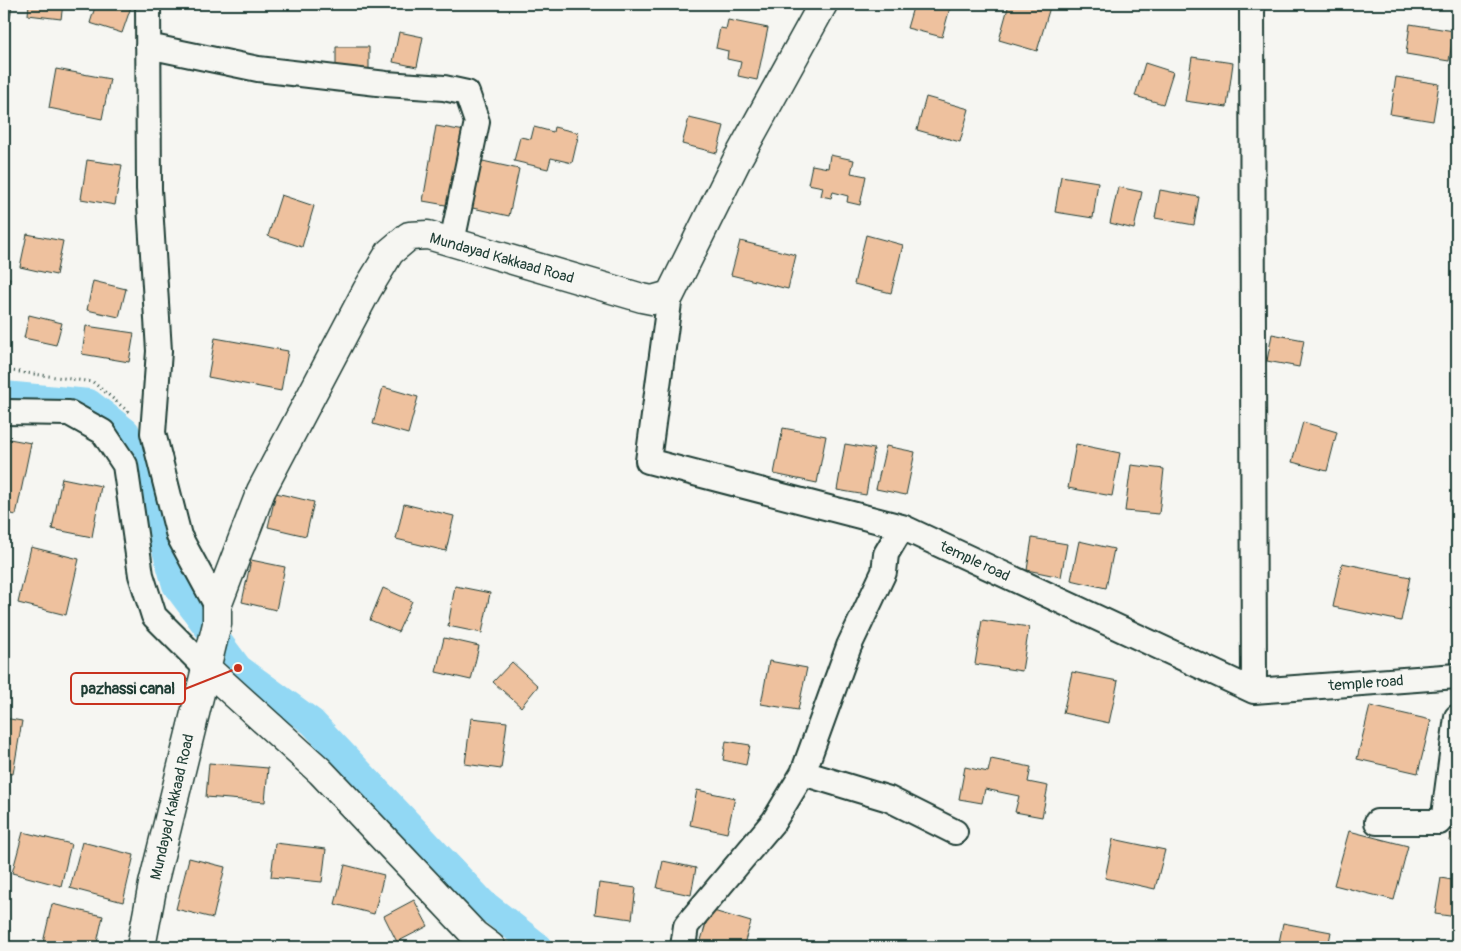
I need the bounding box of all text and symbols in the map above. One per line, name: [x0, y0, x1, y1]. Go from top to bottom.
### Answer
street label: Mundayad Kakkaad Road: [427, 229, 576, 288]
street label: temple road: [936, 536, 1013, 586]
street label: temple road: [1327, 671, 1404, 696]
callout: pazhassi canal: [71, 673, 185, 704]
text: pazhassi canal: [81, 679, 175, 699]
street label: Mundayad Kakkaad Road: [146, 732, 199, 882]

